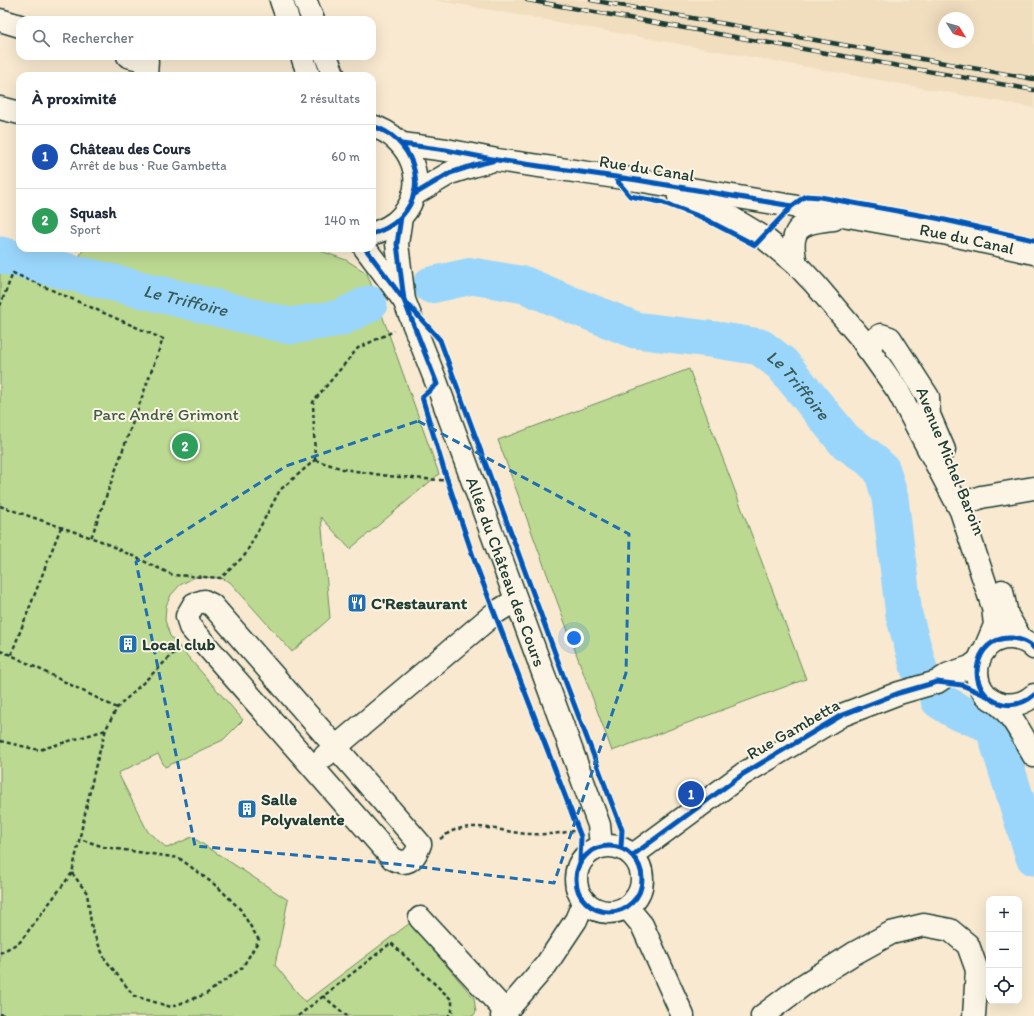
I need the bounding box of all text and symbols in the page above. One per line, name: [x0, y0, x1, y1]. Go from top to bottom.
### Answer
north arrow: [938, 12, 974, 48]
search box: [16, 16, 376, 60]
icon: search: [30, 27, 52, 49]
text: Rechercher: [62, 29, 134, 47]
text: À proximité: [32, 88, 117, 108]
text: 2 résultats: [300, 91, 360, 106]
text: Château des Cours: [70, 140, 191, 158]
text: 1: [42, 149, 48, 164]
text: 60 m: [331, 149, 360, 164]
street label: Rue du Canal: [598, 151, 696, 185]
text: Arrêt de bus · Rue Gambetta: [70, 158, 227, 173]
text: Squash: [70, 204, 116, 222]
text: 2: [42, 213, 48, 228]
text: 140 m: [324, 213, 360, 228]
street label: Rue du Canal: [918, 219, 1016, 258]
text: Sport: [70, 222, 101, 237]
water label: Le Triffoire: [141, 280, 231, 322]
water label: Le Triffoire: [762, 345, 835, 426]
street label: Avenue Michel Baroin: [912, 384, 990, 538]
park label: Parc André Grimont: [93, 404, 239, 424]
pin: 2: [172, 431, 198, 461]
street label: Allée du Château des Cours: [462, 474, 550, 669]
restaurant icon: C'Restaurant: [346, 592, 368, 614]
place label: C'Restaurant: [371, 593, 468, 613]
your location: [564, 628, 584, 648]
building icon: Local club: [117, 633, 139, 655]
place label: Local club: [142, 634, 215, 654]
street label: Rue Gambetta: [743, 694, 843, 764]
pin: 1: [678, 779, 704, 809]
place label: Salle Polyvalente: [261, 789, 345, 830]
building icon: Salle Polyvalente: [236, 798, 258, 820]
map controls: [986, 896, 1022, 1004]
button: +: [986, 896, 1022, 932]
button: −: [986, 932, 1022, 968]
button: locate: [986, 968, 1022, 1004]

